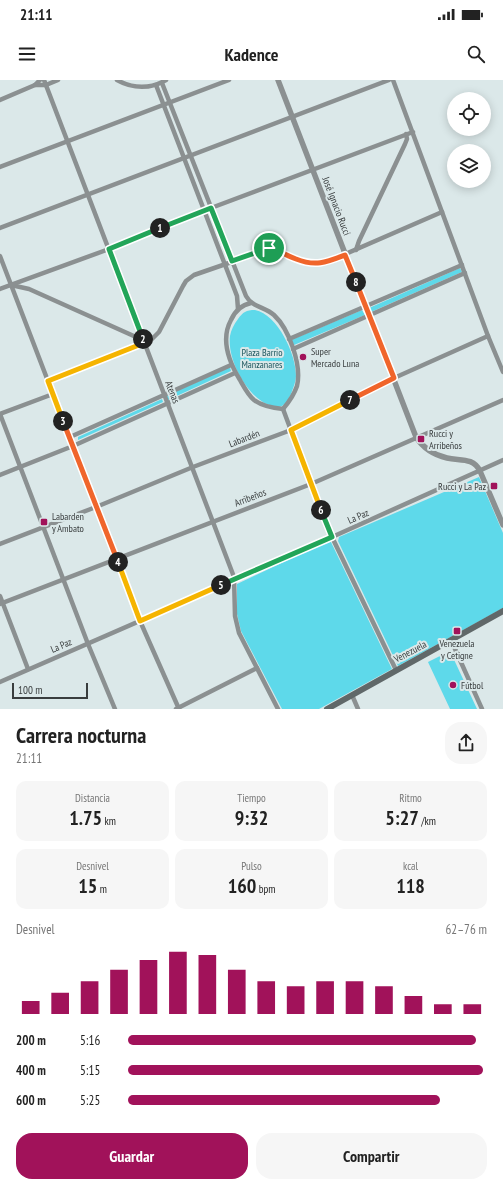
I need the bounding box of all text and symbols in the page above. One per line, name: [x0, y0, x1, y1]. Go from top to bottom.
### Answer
text: 21:11: [20, 5, 52, 24]
icon: menu: [16, 43, 38, 65]
text: Kadence: [224, 43, 279, 66]
icon: search: [465, 43, 487, 65]
map controls: [447, 92, 491, 188]
button: locate: [447, 92, 491, 136]
button: layers: [447, 144, 491, 188]
street label: José Ignacio Rucci: [319, 174, 354, 237]
pin: 1: [150, 218, 170, 238]
text: 1: [157, 221, 163, 235]
pin: [252, 231, 286, 265]
icon: arrive: [258, 237, 280, 259]
pin: 8: [346, 272, 366, 292]
text: 8: [353, 275, 359, 289]
pin: 2: [133, 329, 153, 349]
text: 2: [140, 332, 146, 346]
place label: Super Mercado Luna: [311, 345, 359, 370]
park label: Plaza Barrio Manzanares: [241, 346, 283, 371]
marker: Super Mercado Luna: [298, 352, 308, 362]
street label: Atenas: [162, 379, 183, 406]
pin: 7: [340, 390, 360, 410]
text: 7: [347, 393, 353, 407]
pin: 3: [53, 411, 73, 431]
text: 3: [60, 414, 66, 428]
street label: Labardén: [227, 427, 261, 450]
place label: Rucci y Arribeños: [429, 427, 463, 452]
marker: Rucci y Arribeños: [416, 434, 426, 444]
place label: Rucci y La Paz: [438, 480, 486, 493]
marker: Rucci y La Paz: [489, 481, 499, 491]
street label: Arribeños: [232, 485, 268, 509]
pin: 6: [311, 500, 331, 520]
text: 6: [318, 503, 324, 517]
street label: La Paz: [346, 506, 371, 527]
place label: Labarden y Ambato: [52, 510, 84, 535]
marker: Labarden y Ambato: [39, 517, 49, 527]
pin: 4: [108, 552, 128, 572]
text: 4: [115, 555, 121, 569]
pin: 5: [211, 575, 231, 595]
text: 5: [218, 578, 224, 592]
marker: Venezuela y Cetigne: [452, 626, 462, 636]
street label: La Paz: [49, 635, 74, 656]
street label: Venezuela: [391, 637, 429, 666]
place label: Venezuela y Cetigne: [438, 637, 475, 662]
place label: Fútbol: [461, 679, 484, 692]
marker: Fútbol: [448, 680, 458, 690]
scale bar: [12, 681, 88, 700]
text: 100 m: [18, 683, 42, 697]
text: Carrera nocturna: [16, 721, 146, 749]
button: share: [445, 722, 487, 764]
text: 21:11: [16, 750, 42, 767]
text: Distancia: [75, 791, 110, 805]
text: Tiempo: [237, 791, 266, 805]
text: Ritmo: [399, 791, 422, 805]
text: 1.75: [69, 805, 102, 831]
text: 9:32: [235, 805, 268, 831]
text: 5:27: [385, 805, 419, 831]
text: km: [102, 814, 116, 828]
text: /km: [419, 814, 436, 828]
text: Desnivel: [76, 859, 109, 873]
text: Pulso: [241, 859, 262, 873]
text: kcal: [403, 859, 418, 873]
text: 15: [78, 873, 97, 899]
text: 160: [228, 873, 256, 899]
text: 118: [396, 873, 425, 899]
text: m: [97, 882, 107, 896]
text: bpm: [256, 882, 275, 896]
text: Desnivel: [16, 921, 55, 938]
text: 62–76 m: [445, 921, 487, 938]
text: 200 m: [16, 1032, 46, 1049]
text: 5:16: [80, 1032, 100, 1049]
text: 400 m: [16, 1062, 46, 1079]
text: 5:15: [80, 1062, 100, 1079]
text: 600 m: [16, 1092, 46, 1109]
text: 5:25: [80, 1092, 100, 1109]
button: Guardar: [16, 1133, 248, 1179]
button: Compartir: [256, 1133, 487, 1179]

